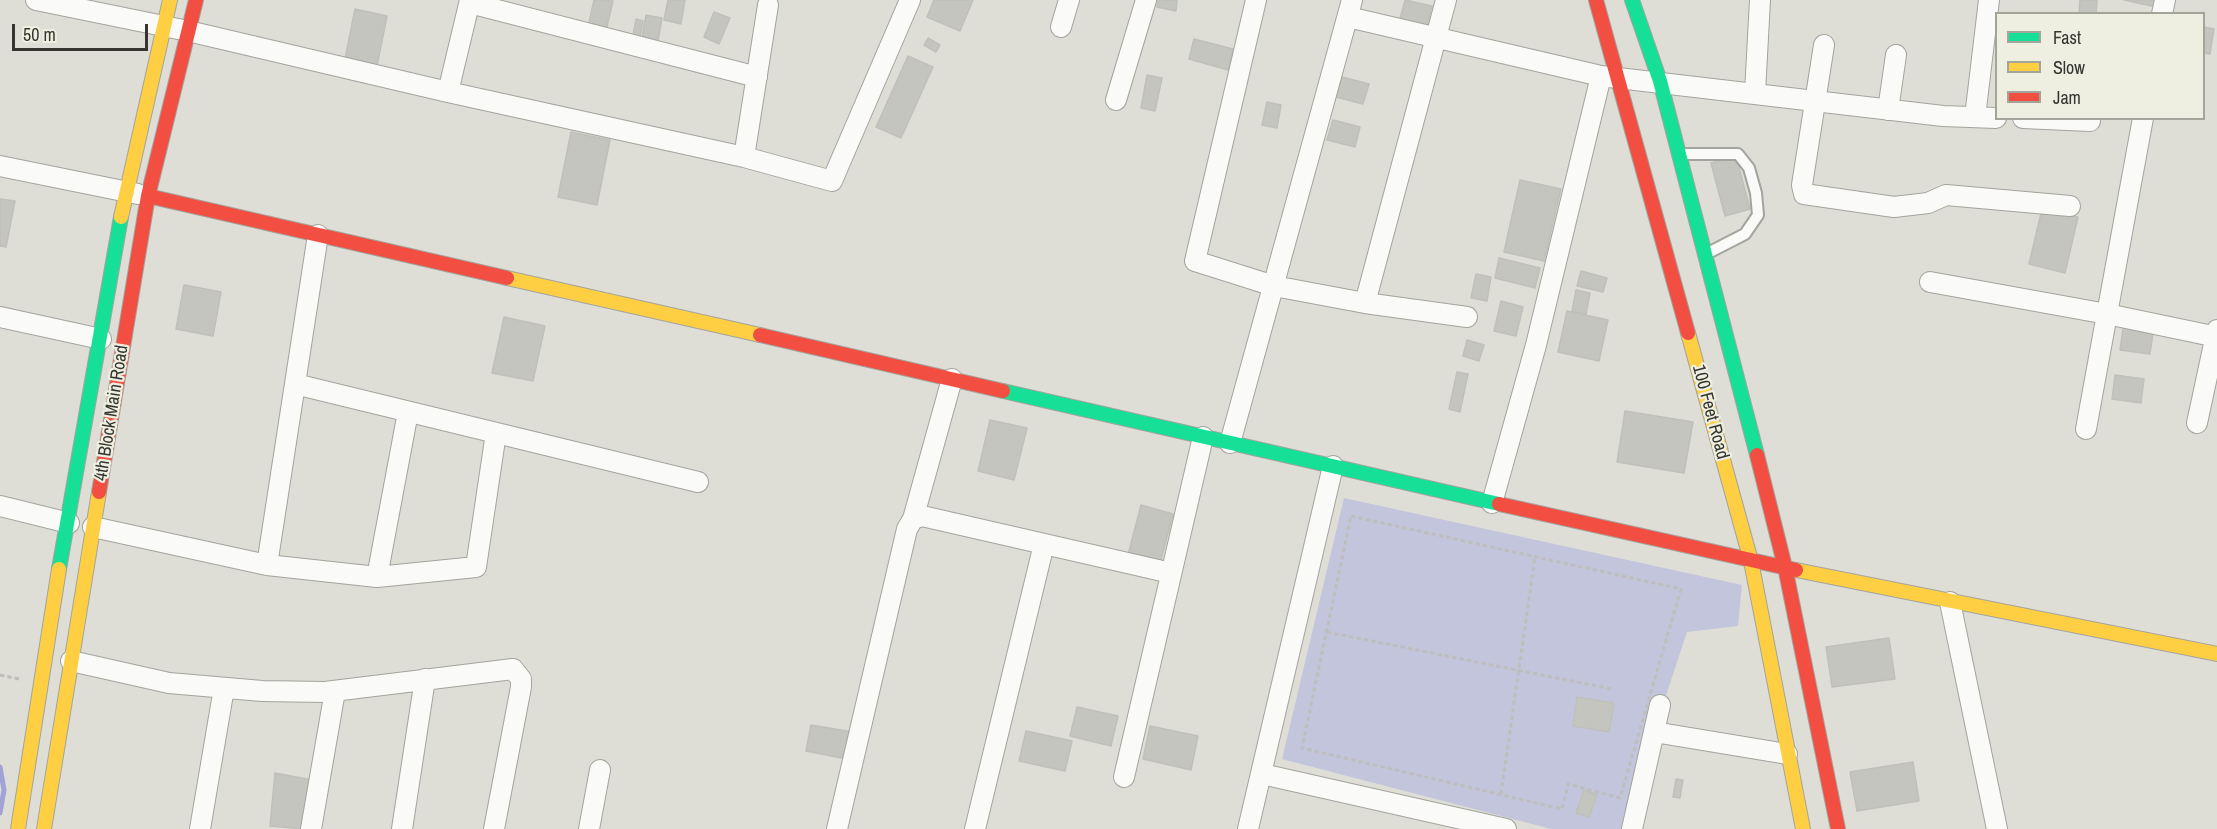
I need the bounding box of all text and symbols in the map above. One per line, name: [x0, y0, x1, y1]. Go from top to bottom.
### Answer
scale bar: [15, 12, 152, 50]
legend: [1995, 12, 2205, 120]
text: 50 m: [23, 22, 56, 47]
text: Fast: [2053, 25, 2081, 50]
text: Slow: [2053, 55, 2085, 80]
text: Jam: [2053, 85, 2081, 110]
street label: 4th Block Main Road: [91, 344, 133, 482]
street label: 100 Feet Road: [1687, 362, 1733, 462]

